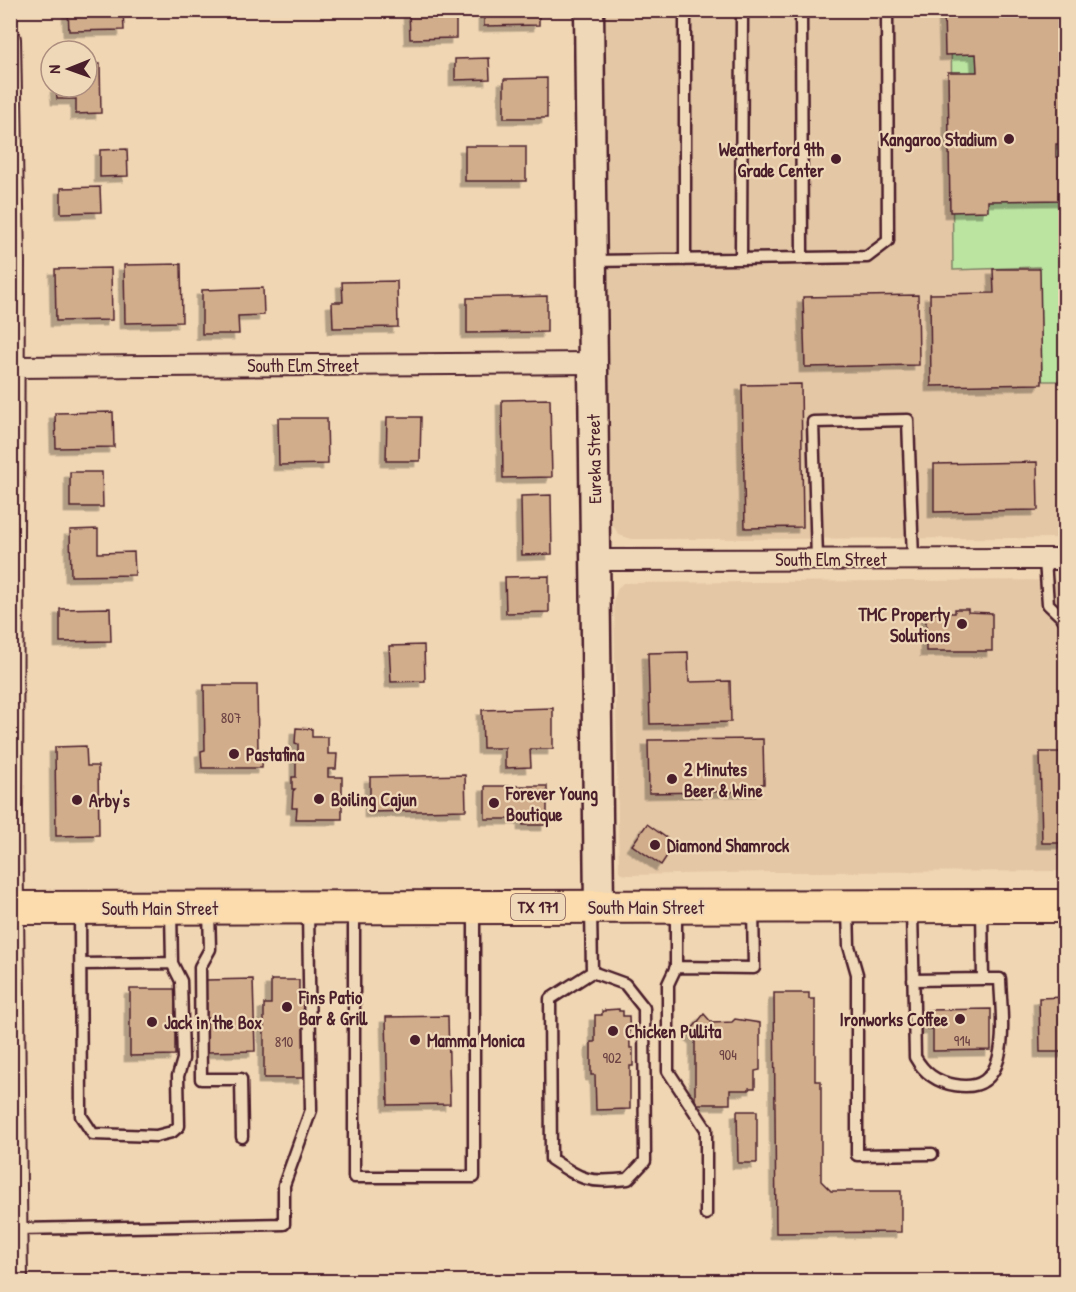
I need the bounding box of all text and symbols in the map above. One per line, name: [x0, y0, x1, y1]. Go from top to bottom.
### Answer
north arrow: [39, 39, 99, 99]
text: N: [43, 64, 65, 74]
place label: Kangaroo Stadium: [880, 127, 997, 153]
marker: Kangaroo Stadium: [1002, 132, 1016, 146]
place label: Weatherford 9th Grade Center: [719, 137, 824, 183]
marker: Weatherford 9th Grade Center: [829, 152, 843, 166]
street label: South Elm Street: [247, 353, 360, 378]
street label: Eureka Street: [581, 413, 607, 504]
street label: South Elm Street: [775, 547, 888, 572]
place label: TMC Property Solutions: [857, 602, 950, 648]
marker: TMC Property Solutions: [955, 617, 969, 631]
house number: 807: [221, 707, 241, 728]
place label: Pastafina: [246, 742, 305, 767]
marker: Pastafina: [227, 747, 241, 761]
place label: 2 Minutes Beer & Wine: [684, 757, 763, 803]
marker: 2 Minutes Beer & Wine: [665, 772, 679, 786]
place label: Forever Young Boutique: [505, 781, 598, 828]
place label: Boiling Cajun: [331, 787, 417, 813]
place label: Arby's: [89, 788, 130, 814]
marker: Boiling Cajun: [312, 792, 326, 806]
marker: Arby's: [70, 793, 84, 807]
marker: Forever Young Boutique: [487, 796, 501, 810]
place label: Diamond Shamrock: [667, 833, 790, 858]
marker: Diamond Shamrock: [648, 838, 662, 852]
road number: TX 171: [511, 894, 565, 920]
street label: South Main Street: [588, 895, 705, 920]
street label: South Main Street: [102, 896, 219, 921]
place label: Fins Patio Bar & Grill: [298, 985, 369, 1031]
marker: Fins Patio Bar & Grill: [280, 1000, 294, 1014]
place label: Ironworks Coffee: [839, 1007, 949, 1032]
place label: Jack in the Box: [164, 1010, 262, 1035]
marker: Ironworks Coffee: [953, 1012, 967, 1026]
marker: Jack in the Box: [145, 1015, 159, 1029]
place label: Chicken Pullita: [625, 1019, 722, 1044]
marker: Chicken Pullita: [606, 1024, 620, 1038]
place label: Mamma Monica: [427, 1028, 526, 1053]
house number: 914: [954, 1030, 971, 1051]
house number: 810: [275, 1031, 294, 1052]
marker: Mamma Monica: [408, 1033, 422, 1047]
house number: 904: [719, 1044, 737, 1065]
house number: 902: [602, 1047, 622, 1068]

